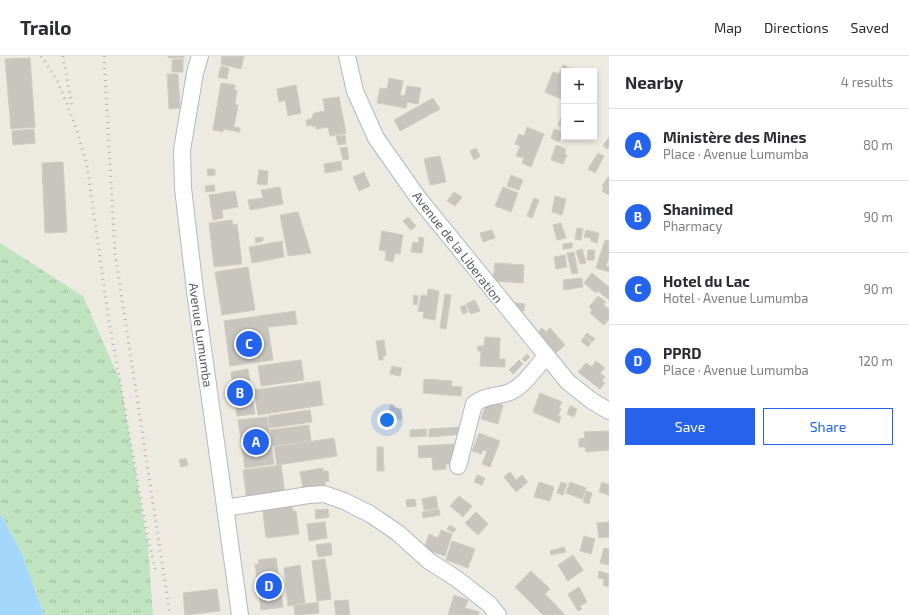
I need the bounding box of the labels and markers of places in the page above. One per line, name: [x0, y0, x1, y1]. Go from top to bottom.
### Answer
pin: C: [236, 329, 262, 359]
pin: B: [227, 378, 253, 408]
pin: A: [243, 427, 269, 457]
pin: D: [256, 571, 282, 601]

